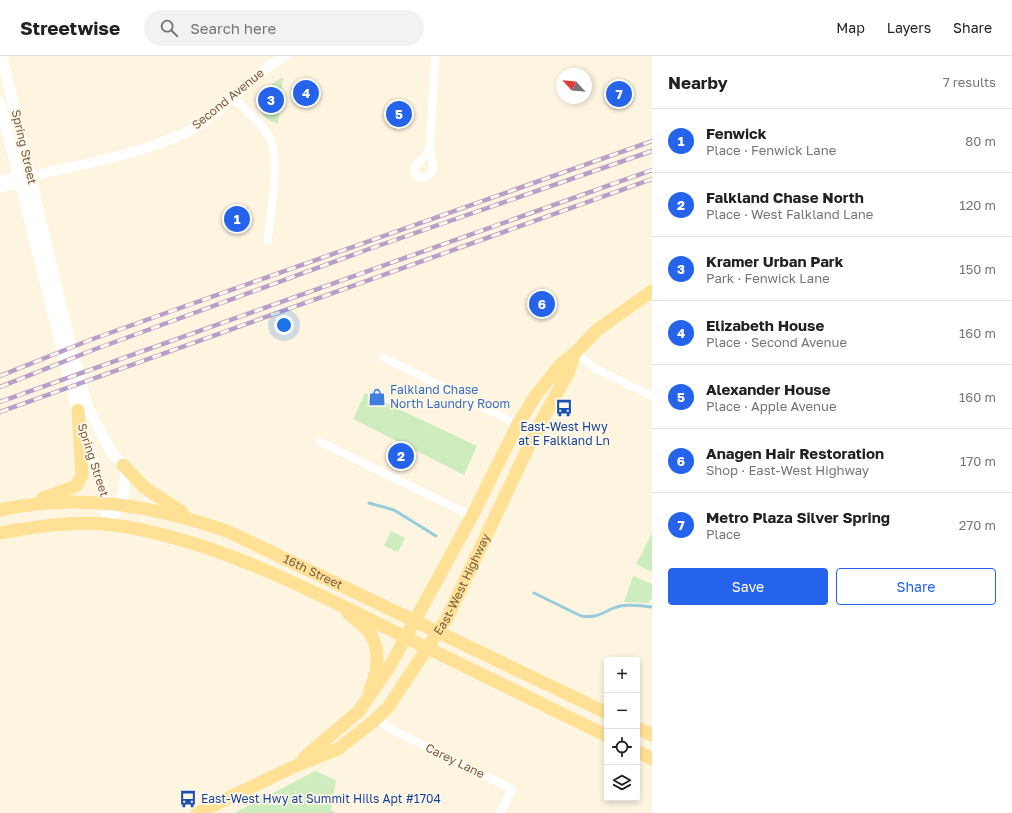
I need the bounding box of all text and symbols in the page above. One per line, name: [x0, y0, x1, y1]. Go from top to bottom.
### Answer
search box: [144, 10, 424, 46]
text: Streetwise: [20, 16, 120, 39]
icon: search: [158, 17, 180, 39]
text: Search here: [190, 19, 276, 37]
text: Map: [836, 19, 865, 36]
text: Layers: [887, 19, 931, 36]
text: Share: [953, 19, 992, 36]
street label: Second Avenue: [189, 65, 267, 132]
north arrow: [556, 68, 592, 104]
text: Nearby: [668, 72, 728, 93]
text: 7 results: [943, 74, 996, 90]
pin: 4: [293, 78, 319, 108]
pin: 7: [606, 79, 632, 109]
pin: 3: [258, 85, 284, 115]
pin: 5: [386, 99, 412, 129]
street label: Spring Street: [9, 108, 40, 186]
text: Fenwick: [706, 124, 766, 142]
text: 1: [678, 133, 684, 149]
text: 80 m: [965, 133, 996, 149]
text: Place · Fenwick Lane: [706, 142, 836, 158]
text: Falkland Chase North: [706, 188, 864, 206]
text: 2: [677, 197, 685, 213]
text: 120 m: [959, 197, 996, 213]
pin: 1: [224, 204, 250, 234]
text: Place · West Falkland Lane: [706, 206, 873, 222]
text: Kramer Urban Park: [706, 252, 843, 270]
text: 3: [677, 261, 685, 277]
text: 150 m: [959, 261, 996, 277]
text: Park · Fenwick Lane: [706, 270, 830, 286]
pin: 6: [529, 289, 555, 319]
your location: [274, 315, 294, 335]
text: Elizabeth House: [706, 316, 824, 334]
text: 4: [677, 325, 685, 341]
text: 160 m: [959, 325, 996, 341]
text: Place · Second Avenue: [706, 334, 847, 350]
text: Alexander House: [706, 380, 831, 398]
place label: Falkland Chase North Laundry Room: [390, 382, 510, 411]
shop icon: Falkland Chase North Laundry Room: [367, 387, 387, 407]
text: 5: [677, 389, 685, 405]
text: 160 m: [959, 389, 996, 405]
bus stop icon: East-West Hwy at E Falkland Ln: [554, 398, 574, 418]
text: Place · Apple Avenue: [706, 398, 836, 414]
place label: East-West Hwy at E Falkland Ln: [518, 419, 610, 448]
street label: Spring Street: [75, 421, 112, 499]
pin: 2: [388, 441, 414, 471]
text: Anagen Hair Restoration: [706, 444, 884, 462]
text: 6: [677, 453, 685, 469]
text: 170 m: [960, 453, 996, 469]
text: Shop · East-West Highway: [706, 462, 869, 478]
text: Metro Plaza Silver Spring: [706, 508, 890, 526]
text: 7: [677, 517, 685, 533]
text: 270 m: [959, 517, 996, 533]
text: Place: [706, 526, 741, 542]
street label: East-West Highway: [430, 531, 493, 638]
street label: 16th Street: [281, 551, 345, 592]
button: Save: [668, 568, 828, 605]
button: Share: [836, 568, 996, 605]
map controls: [604, 657, 640, 801]
button: +: [604, 657, 640, 693]
button: −: [604, 693, 640, 729]
button: locate: [604, 729, 640, 765]
street label: Carey Lane: [423, 740, 487, 781]
button: layers: [604, 765, 640, 801]
bus stop icon: East-West Hwy at Summit Hills Apt #1704: [178, 789, 198, 809]
place label: East-West Hwy at Summit Hills Apt #1704: [201, 791, 441, 806]

